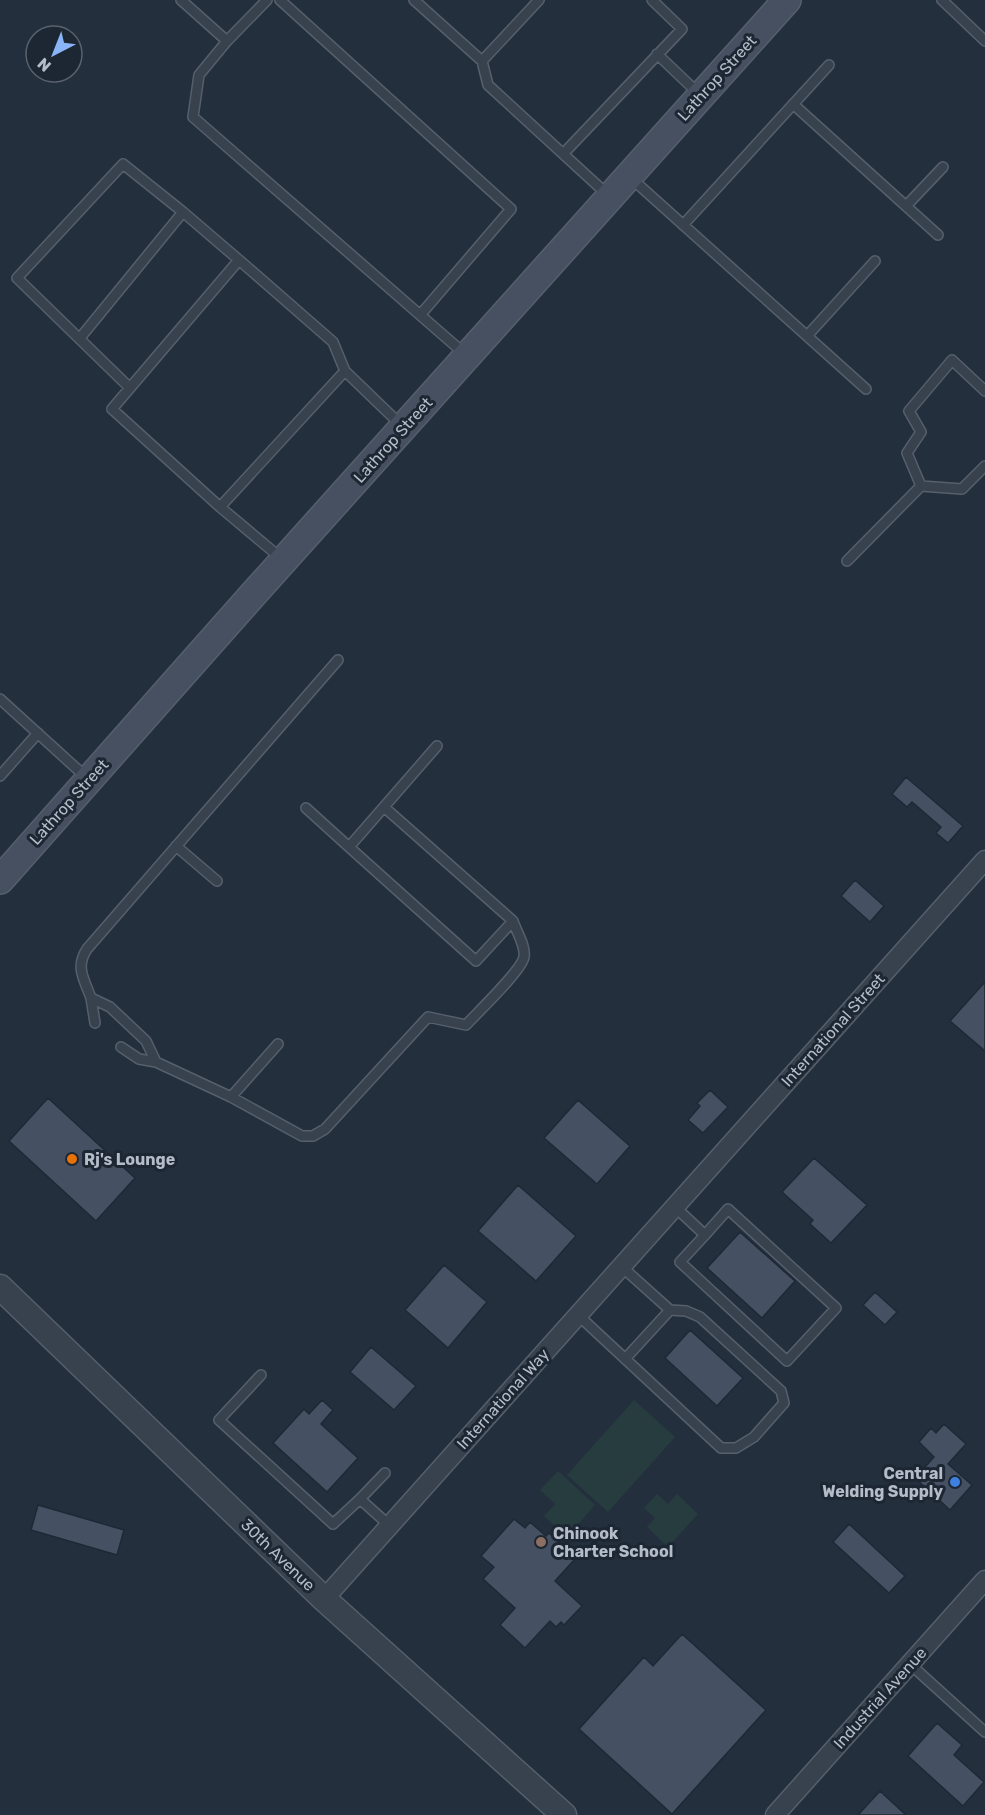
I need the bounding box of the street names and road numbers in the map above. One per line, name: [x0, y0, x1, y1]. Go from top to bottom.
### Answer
street label: Lathrop Street: [674, 31, 760, 125]
street label: Lathrop Street: [350, 393, 436, 487]
street label: Lathrop Street: [26, 755, 112, 849]
street label: International Street: [777, 970, 889, 1090]
street label: International Way: [453, 1345, 553, 1453]
street label: 30th Avenue: [237, 1515, 319, 1595]
street label: Industrial Avenue: [829, 1643, 931, 1753]

